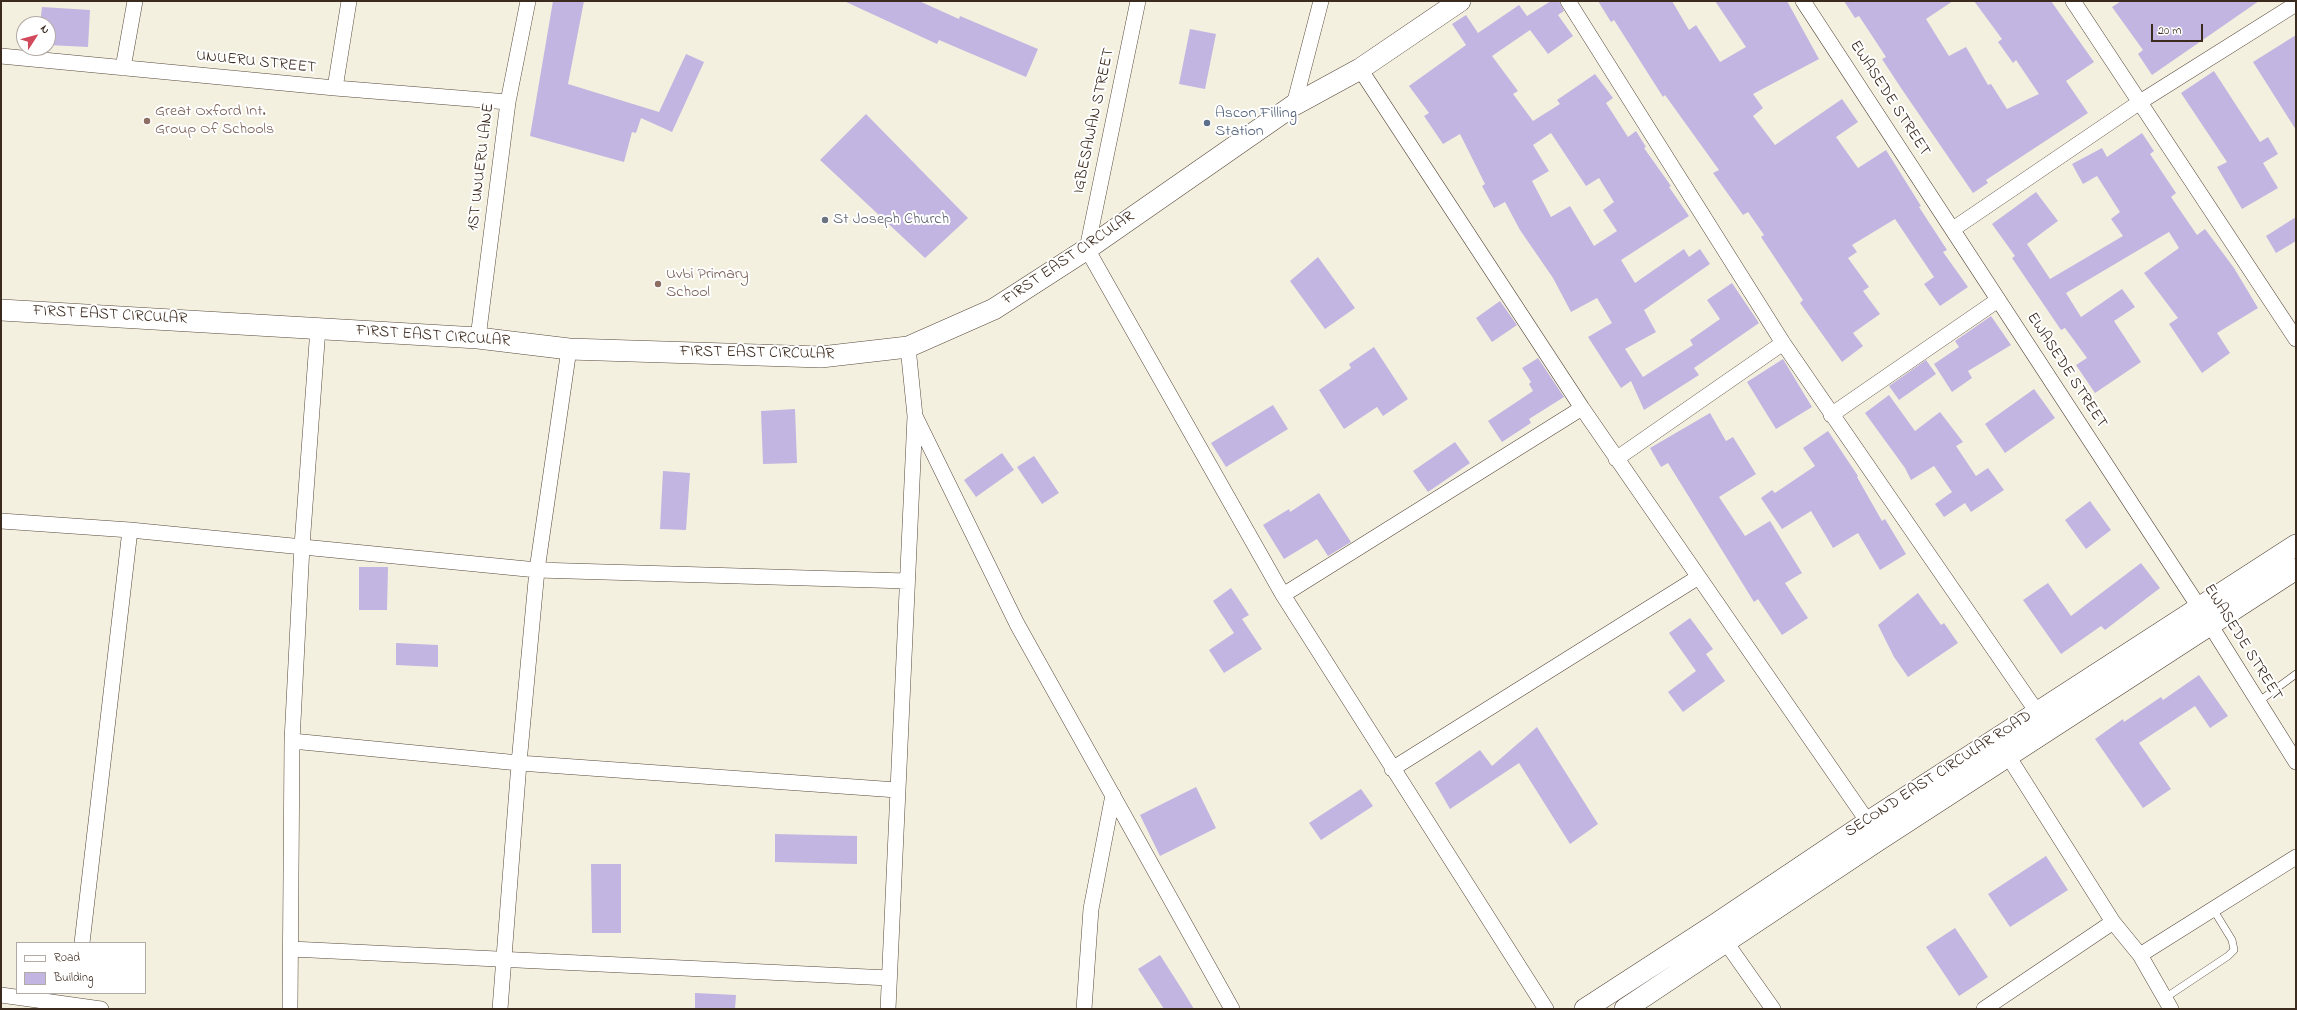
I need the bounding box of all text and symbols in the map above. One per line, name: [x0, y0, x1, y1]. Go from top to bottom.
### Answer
north arrow: [16, 16, 56, 56]
scale bar: [2153, 16, 2205, 42]
text: N: [36, 22, 54, 37]
text: 20 m: [2158, 22, 2181, 40]
street label: EWASEDE STREET: [1844, 37, 1934, 161]
street label: IGBESAWAN STREET: [1070, 46, 1120, 196]
street label: UNUERU STREET: [195, 47, 317, 79]
place label: Great Oxford Int. Group Of Schools: [155, 102, 274, 140]
street label: 1ST UNUERU LANE: [465, 102, 499, 232]
place label: Ascon Filling Station: [1215, 104, 1297, 142]
marker: Great Oxford Int. Group Of Schools: [142, 116, 152, 126]
marker: Ascon Filling Station: [1202, 118, 1212, 128]
street label: FIRST EAST CIRCULAR: [1000, 208, 1138, 310]
place label: St Joseph Church: [833, 210, 949, 230]
marker: St Joseph Church: [820, 215, 830, 225]
place label: Uvbi Primary School: [666, 265, 749, 303]
marker: Uvbi Primary School: [653, 279, 663, 289]
street label: FIRST EAST CIRCULAR: [32, 302, 188, 330]
street label: EWASEDE STREET: [2021, 309, 2111, 433]
street label: FIRST EAST CIRCULAR: [355, 322, 511, 352]
street label: FIRST EAST CIRCULAR: [680, 343, 834, 365]
street label: EWASEDE STREET: [2198, 581, 2286, 705]
street label: SECOND EAST CIRCULAR ROAD: [1842, 707, 2036, 843]
legend: [16, 942, 146, 994]
text: Road: [54, 949, 80, 967]
text: Building: [54, 969, 93, 987]

